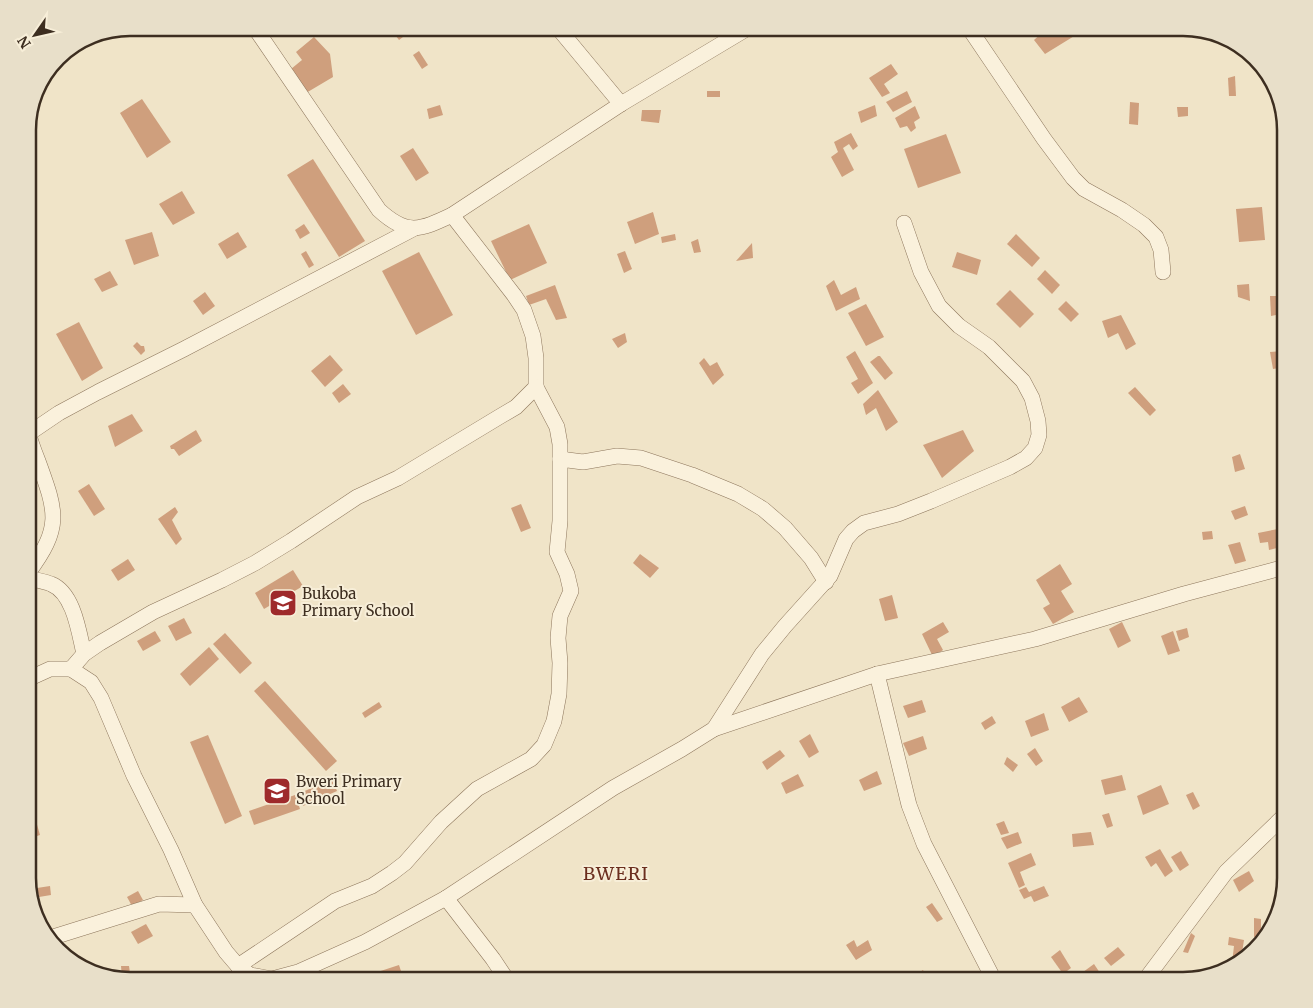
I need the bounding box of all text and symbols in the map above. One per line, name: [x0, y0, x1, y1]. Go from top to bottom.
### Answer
north arrow: [10, 10, 60, 60]
text: N: [14, 33, 35, 52]
place label: Bukoba Primary School: [302, 584, 415, 620]
school or university icon: Bukoba Primary School: [268, 588, 298, 618]
place label: Bweri Primary School: [296, 772, 402, 808]
school or university icon: Bweri Primary School: [262, 776, 292, 806]
district label: BWERI: [583, 862, 649, 885]

